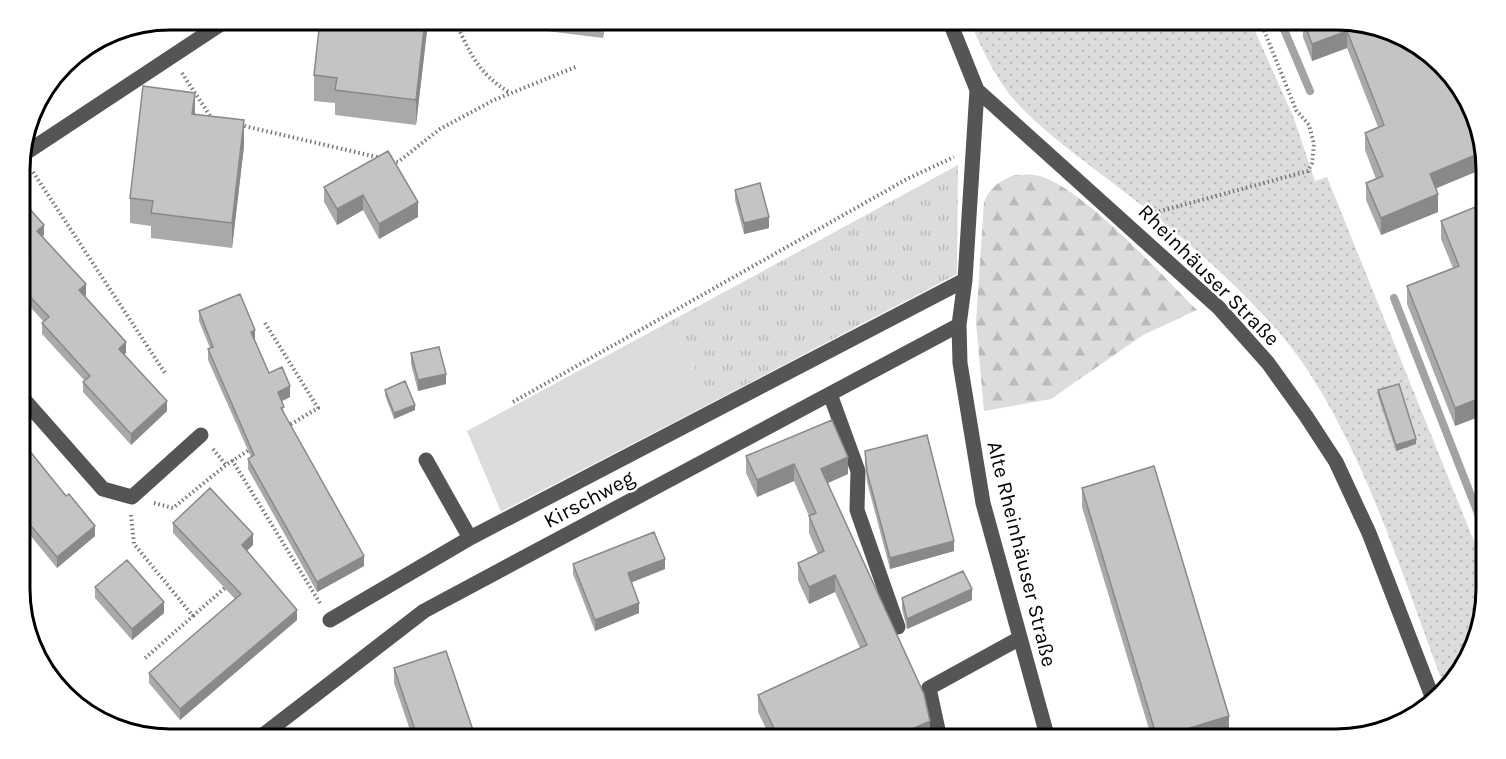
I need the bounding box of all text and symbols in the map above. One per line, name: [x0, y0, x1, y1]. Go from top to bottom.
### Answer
street label: Rheinhäuser Straße: [1133, 199, 1285, 351]
street label: Alte Rheinhäuser Straße: [982, 439, 1062, 669]
street label: Kirschweg: [540, 465, 638, 533]

